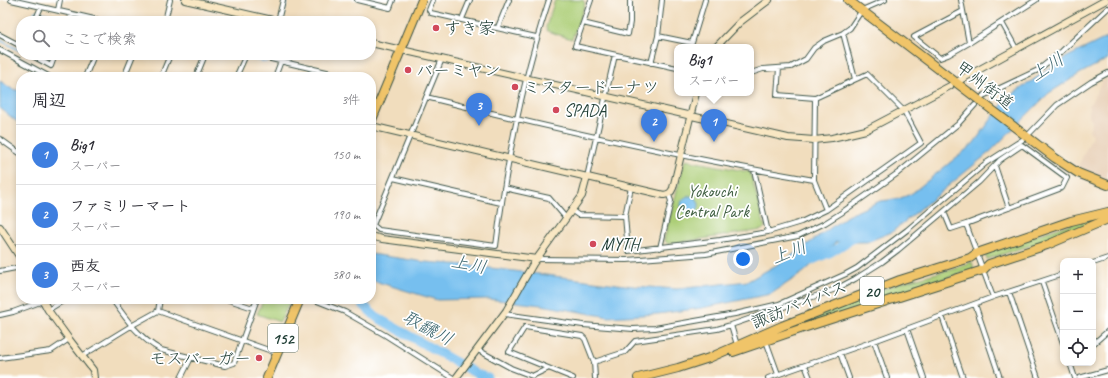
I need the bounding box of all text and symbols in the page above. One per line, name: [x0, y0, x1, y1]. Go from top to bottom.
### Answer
search box: [16, 16, 376, 60]
place label: すき家: [444, 18, 495, 39]
marker: すき家: [431, 23, 441, 33]
icon: search: [30, 27, 52, 49]
text: ここで検索: [62, 30, 137, 49]
popup: [674, 44, 754, 96]
water label: 上川: [1026, 48, 1068, 86]
text: Big1: [688, 51, 711, 70]
street label: 甲州街道: [951, 57, 1018, 114]
place label: バーミヤン: [416, 60, 501, 81]
marker: バーミヤン: [403, 65, 413, 75]
text: スーパー: [688, 73, 740, 89]
place label: ミスタードーナツ: [523, 77, 659, 98]
marker: ミスタードーナツ: [510, 82, 520, 92]
text: 周辺: [32, 90, 66, 111]
text: 3件: [341, 92, 360, 108]
pin: 3: [466, 93, 492, 126]
place label: SPADA: [564, 100, 607, 121]
marker: SPADA: [551, 105, 561, 115]
pin: 2: [641, 109, 667, 142]
pin: 1: [701, 109, 727, 142]
text: Big1: [70, 136, 93, 155]
text: 1: [42, 147, 48, 163]
text: 150 m: [332, 147, 360, 163]
text: スーパー: [70, 158, 121, 174]
park label: Yokouchi Central Park: [675, 181, 750, 222]
text: ファミリーマート: [70, 197, 191, 216]
text: 2: [42, 207, 48, 223]
text: 190 m: [332, 207, 360, 223]
text: スーパー: [70, 219, 121, 235]
place label: MYTH: [601, 234, 642, 255]
water label: 上川: [768, 235, 810, 269]
marker: MYTH: [588, 239, 598, 249]
your location: [733, 249, 753, 269]
water label: 上川: [449, 250, 489, 278]
text: 西友: [70, 257, 100, 276]
map controls: [1060, 258, 1096, 366]
button: +: [1060, 258, 1096, 294]
text: 3: [42, 267, 48, 283]
text: 380 m: [332, 267, 360, 283]
street label: 諏訪バイパス: [748, 276, 850, 333]
road number: 20: [860, 277, 884, 305]
text: スーパー: [70, 279, 121, 295]
button: −: [1060, 294, 1096, 330]
water label: 取飜川: [399, 306, 457, 350]
road number: 152: [268, 324, 298, 352]
button: locate: [1060, 330, 1096, 366]
place label: モスバーガー: [149, 348, 251, 369]
marker: モスバーガー: [254, 353, 264, 363]

